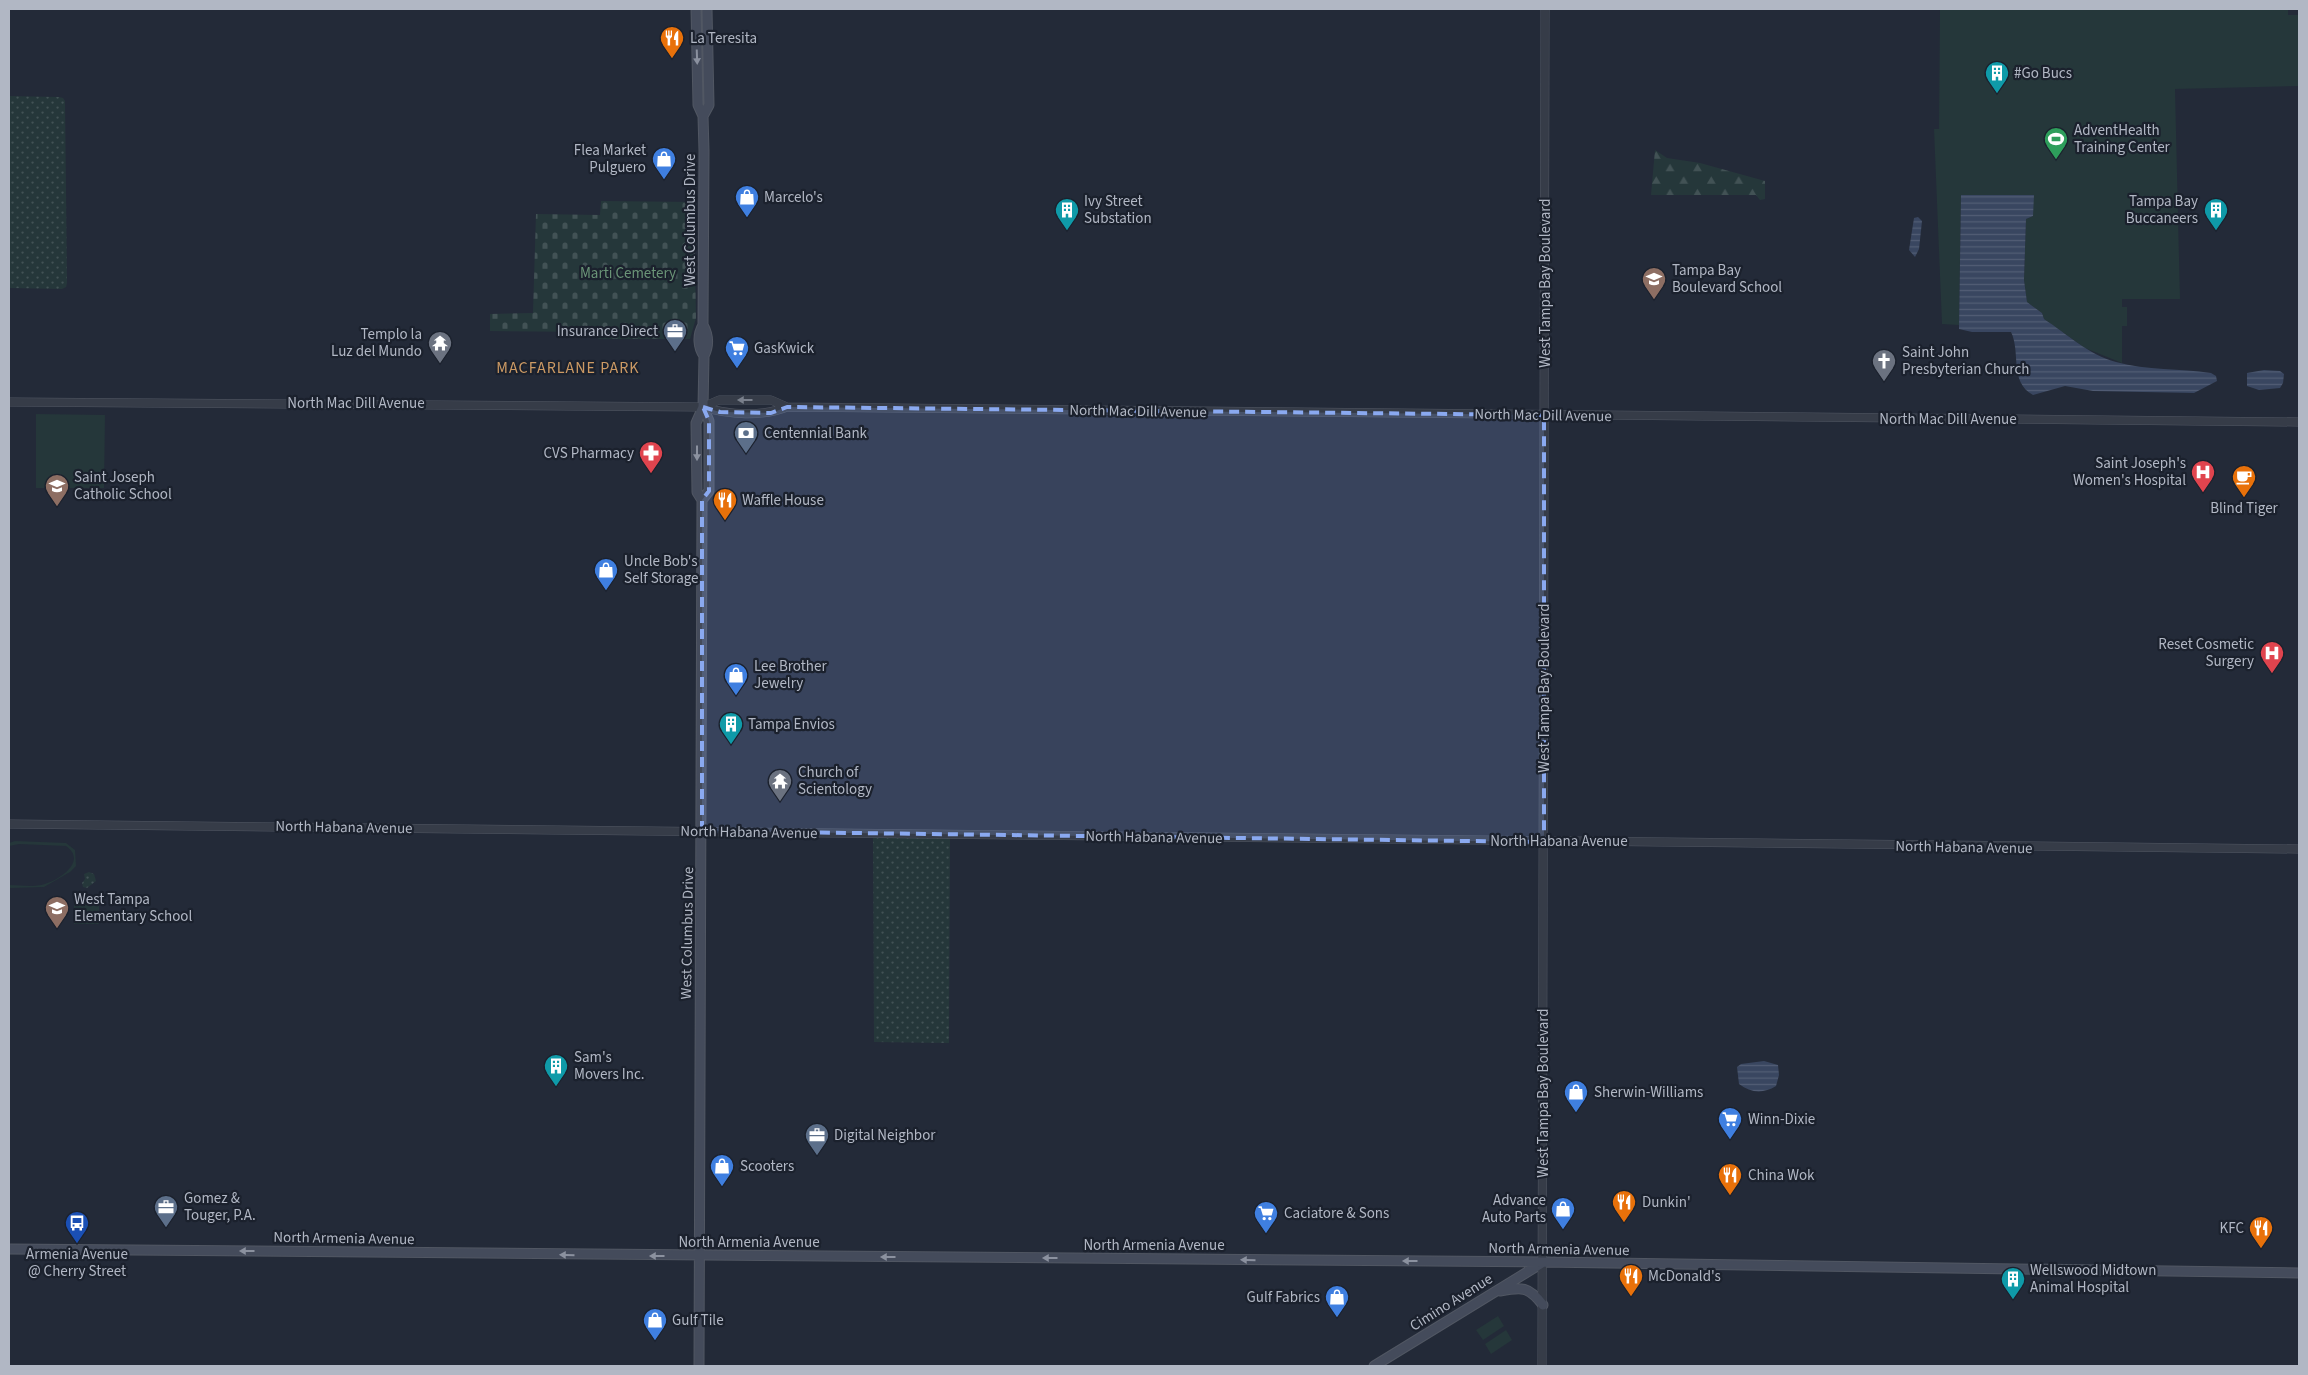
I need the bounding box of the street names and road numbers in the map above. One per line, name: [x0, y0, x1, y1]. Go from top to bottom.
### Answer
street label: West Columbus Drive: [680, 154, 701, 286]
street label: West Tampa Bay Boulevard: [1535, 198, 1556, 368]
street label: North Mac Dill Avenue: [287, 393, 425, 414]
street label: North Mac Dill Avenue: [1069, 400, 1207, 423]
street label: North Mac Dill Avenue: [1474, 404, 1612, 427]
street label: North Mac Dill Avenue: [1879, 409, 2017, 430]
street label: West Tampa Bay Boulevard: [1534, 603, 1555, 773]
street label: North Habana Avenue: [275, 816, 413, 839]
street label: North Habana Avenue: [680, 821, 818, 844]
street label: North Habana Avenue: [1085, 826, 1223, 849]
street label: North Habana Avenue: [1490, 831, 1628, 852]
street label: North Habana Avenue: [1895, 836, 2033, 859]
street label: West Columbus Drive: [676, 867, 699, 1000]
street label: West Tampa Bay Boulevard: [1533, 1008, 1554, 1178]
street label: North Armenia Avenue: [273, 1227, 415, 1250]
street label: North Armenia Avenue: [678, 1232, 820, 1253]
street label: North Armenia Avenue: [1083, 1235, 1225, 1256]
street label: North Armenia Avenue: [1488, 1238, 1630, 1261]
street label: Cimino Avenue: [1406, 1269, 1497, 1336]

